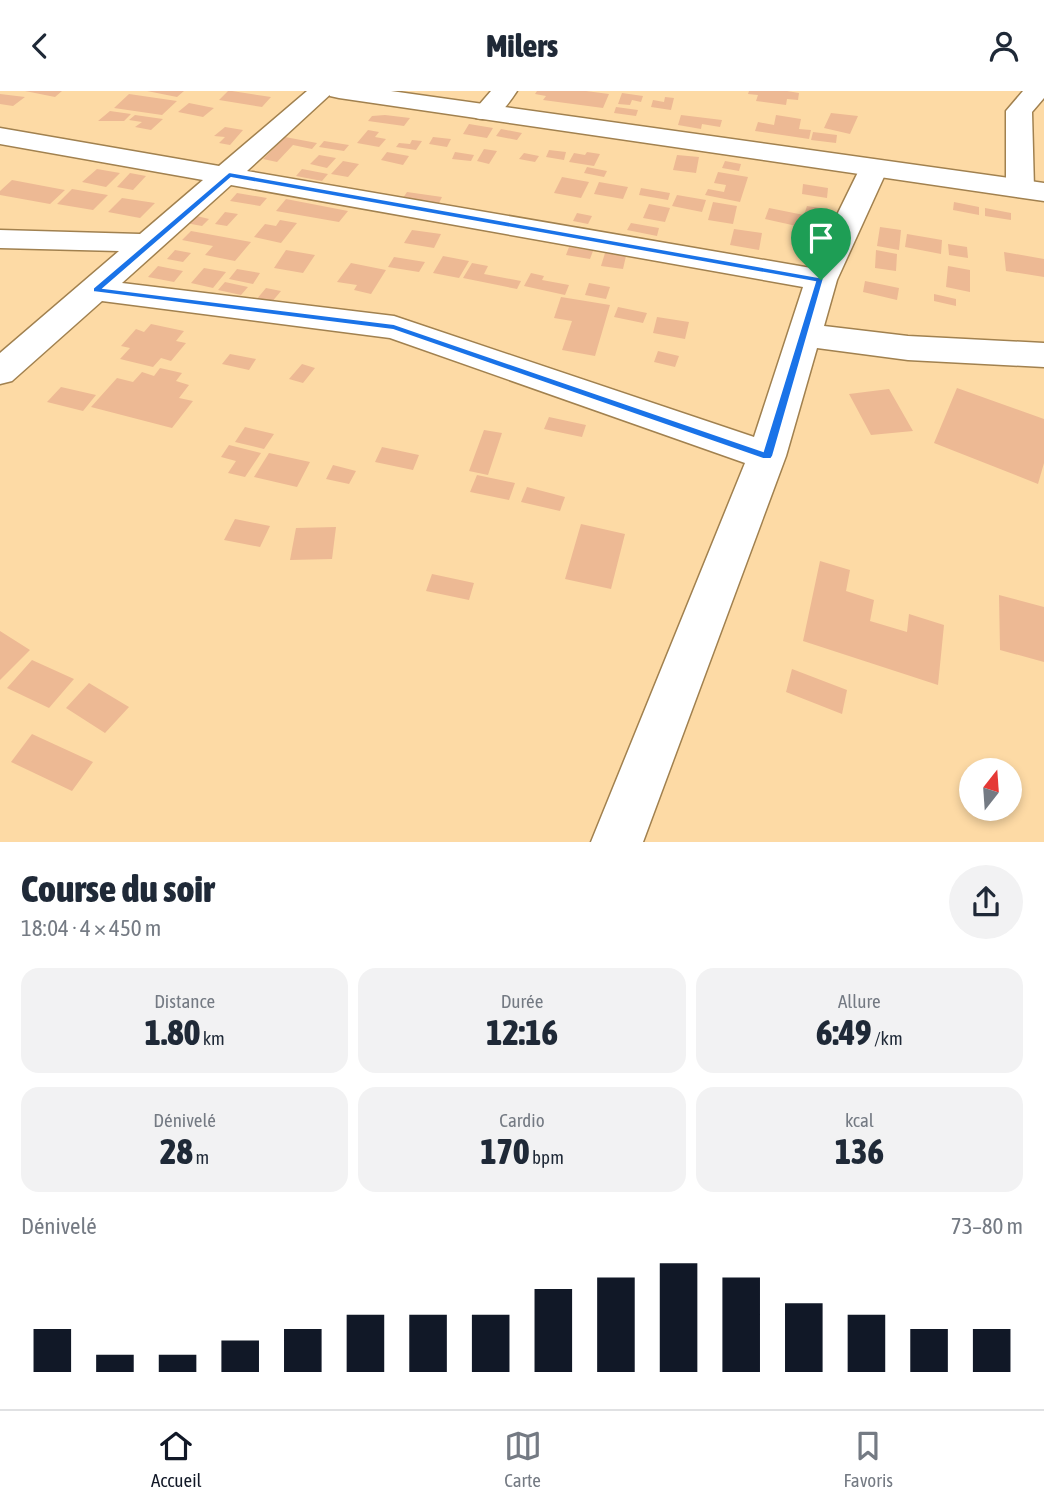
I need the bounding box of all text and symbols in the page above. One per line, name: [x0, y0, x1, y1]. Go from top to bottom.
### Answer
icon: back: [21, 27, 59, 65]
text: Milers: [486, 27, 558, 64]
icon: person: [985, 27, 1023, 65]
pin: [791, 208, 851, 280]
icon: arrive: [802, 219, 840, 257]
north arrow: [959, 758, 1022, 821]
map controls: [959, 758, 1022, 821]
button: share: [949, 865, 1023, 939]
text: Course du soir: [21, 867, 214, 910]
text: 18:04 · 4 × 450 m: [21, 915, 161, 941]
text: Distance: [154, 990, 215, 1012]
text: Durée: [501, 990, 543, 1012]
text: Allure: [838, 990, 881, 1012]
text: 1.80: [145, 1012, 200, 1052]
text: 12:16: [486, 1012, 558, 1052]
text: 6:49: [816, 1012, 872, 1052]
text: km: [200, 1027, 225, 1049]
text: /km: [872, 1027, 903, 1049]
text: Dénivelé: [153, 1109, 216, 1131]
text: Cardio: [499, 1109, 545, 1131]
text: kcal: [845, 1109, 874, 1131]
text: 28: [160, 1131, 193, 1171]
text: 170: [480, 1131, 530, 1171]
text: 136: [835, 1131, 884, 1171]
text: m: [193, 1146, 209, 1168]
text: bpm: [530, 1146, 564, 1168]
text: Dénivelé: [21, 1213, 97, 1239]
text: 73–80 m: [951, 1213, 1023, 1239]
tab: Accueil: [151, 1427, 202, 1491]
tab: Carte: [504, 1427, 542, 1491]
tab: Favoris: [844, 1427, 893, 1491]

